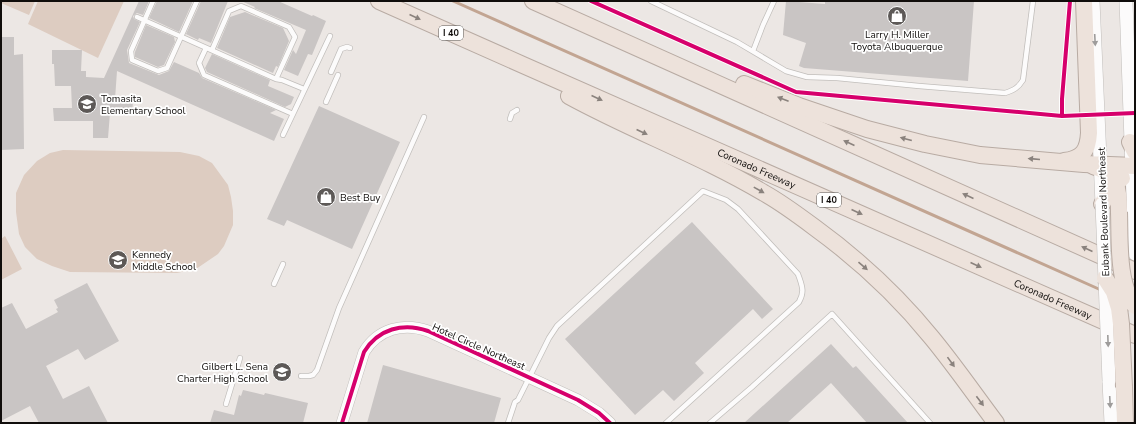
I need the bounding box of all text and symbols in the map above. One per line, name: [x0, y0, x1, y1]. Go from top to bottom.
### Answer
shop icon: Larry H. Miller Toyota Albuquerque: [886, 5, 908, 27]
one-way arrow: [409, 14, 420, 20]
road number: I 40: [439, 26, 463, 40]
place label: Larry H. Miller Toyota Albuquerque: [851, 28, 943, 54]
one-way arrow: [1092, 34, 1099, 46]
place label: Tomasita Elementary School: [101, 92, 186, 118]
school or university icon: Tomasita Elementary School: [76, 93, 98, 115]
one-way arrow: [591, 95, 603, 101]
one-way arrow: [776, 96, 788, 102]
one-way arrow: [637, 129, 648, 135]
one-way arrow: [900, 136, 912, 142]
one-way arrow: [844, 140, 855, 146]
street label: Coronado Freeway: [715, 146, 798, 193]
street label: Eubank Boulevard Northeast: [1095, 147, 1113, 277]
one-way arrow: [1028, 156, 1040, 163]
shop icon: Best Buy: [315, 186, 337, 208]
one-way arrow: [753, 186, 765, 193]
place label: Best Buy: [340, 191, 381, 205]
road number: I 40: [817, 193, 841, 207]
one-way arrow: [962, 193, 974, 199]
one-way arrow: [851, 209, 863, 216]
one-way arrow: [1081, 246, 1092, 252]
place label: Kennedy Middle School: [132, 248, 196, 274]
school or university icon: Kennedy Middle School: [107, 249, 129, 271]
one-way arrow: [858, 262, 869, 271]
one-way arrow: [970, 262, 982, 268]
street label: Coronado Freeway: [1011, 276, 1095, 324]
street label: Hotel Circle Northeast: [430, 320, 528, 374]
one-way arrow: [1104, 335, 1111, 347]
one-way arrow: [947, 357, 955, 368]
place label: Gilbert L. Sena Charter High School: [177, 360, 268, 386]
school or university icon: Gilbert L. Sena Charter High School: [271, 361, 293, 383]
one-way arrow: [975, 396, 984, 407]
one-way arrow: [1107, 396, 1114, 408]

